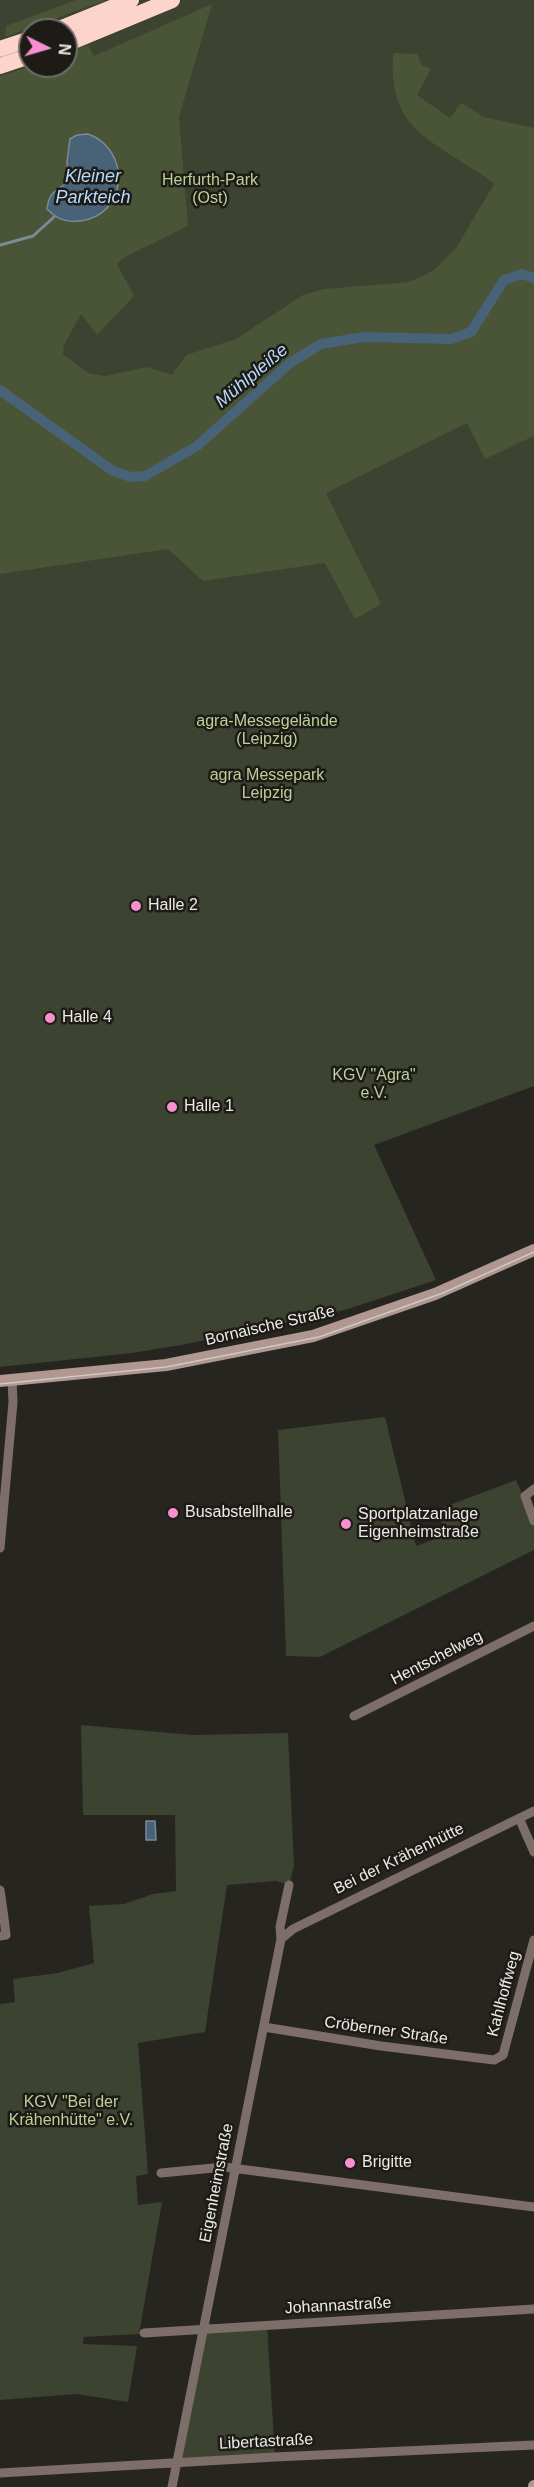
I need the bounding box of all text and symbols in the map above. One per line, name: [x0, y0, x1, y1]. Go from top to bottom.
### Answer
north arrow: [18, 18, 78, 78]
text: N: [55, 43, 73, 56]
water label: Kleiner Parkteich: [55, 166, 131, 208]
park label: Herfurth-Park (Ost): [162, 171, 258, 209]
water label: Mühlpleiße: [211, 339, 293, 413]
park label: agra-Messegelände (Leipzig): [196, 712, 338, 750]
park label: agra Messepark Leipzig: [210, 766, 324, 804]
place label: Halle 2: [148, 896, 198, 916]
marker: Halle 2: [129, 899, 143, 913]
place label: Halle 4: [62, 1008, 112, 1028]
marker: Halle 4: [43, 1011, 57, 1025]
park label: KGV "Agra" e.V.: [332, 1066, 416, 1104]
place label: Halle 1: [184, 1097, 234, 1117]
marker: Halle 1: [165, 1100, 179, 1114]
street label: Bornaische Straße: [203, 1302, 337, 1350]
place label: Busabstellhalle: [185, 1503, 293, 1523]
place label: Sportplatzanlage Eigenheimstraße: [358, 1505, 479, 1543]
marker: Busabstellhalle: [166, 1506, 180, 1520]
marker: Sportplatzanlage Eigenheimstraße: [339, 1517, 353, 1531]
street label: Hentschelweg: [388, 1627, 486, 1689]
street label: Bei der Krähenhütte: [331, 1819, 467, 1899]
street label: Kahlhoffweg: [483, 1949, 525, 2039]
street label: Cröberner Straße: [323, 2013, 449, 2049]
park label: KGV "Bei der Krähenhütte" e.V.: [9, 2093, 133, 2131]
street label: Eigenheimstraße: [196, 2122, 238, 2244]
place label: Brigitte: [362, 2153, 412, 2173]
marker: Brigitte: [343, 2156, 357, 2170]
street label: Johannastraße: [284, 2294, 392, 2318]
street label: Libertastraße: [218, 2430, 314, 2454]

